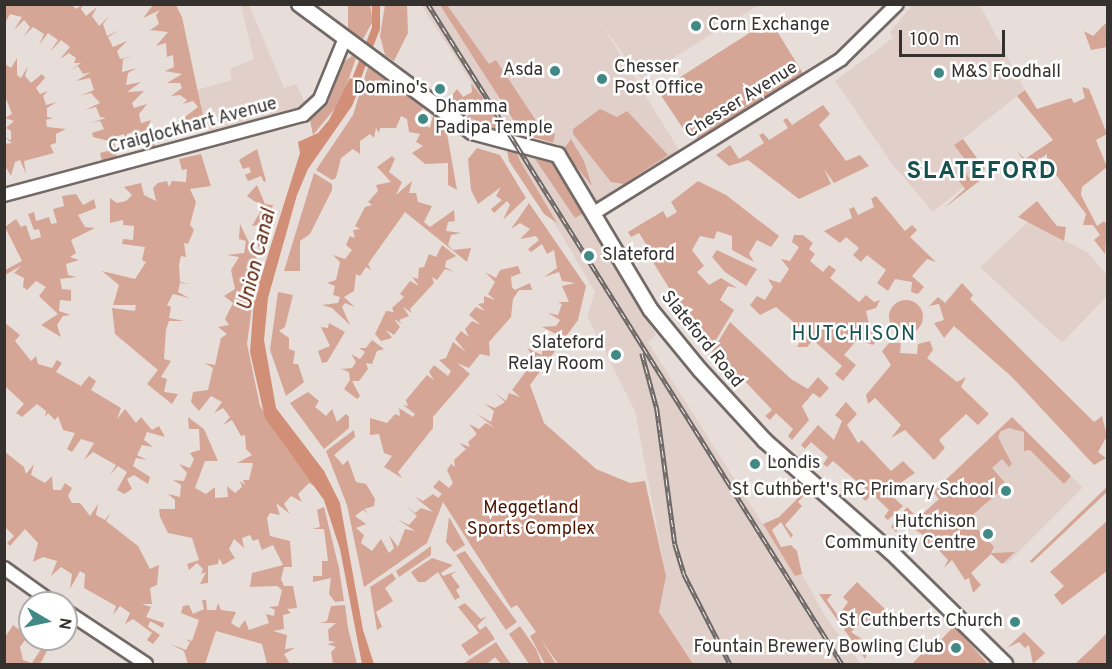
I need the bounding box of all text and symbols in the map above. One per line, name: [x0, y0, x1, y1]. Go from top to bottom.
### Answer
place label: Corn Exchange: [708, 15, 830, 37]
scale bar: [902, 18, 1008, 56]
marker: Corn Exchange: [689, 19, 703, 33]
text: 100 m: [910, 29, 959, 52]
place label: Chesser Post Office: [614, 58, 703, 100]
street label: Chesser Avenue: [681, 58, 803, 144]
place label: Asda: [503, 60, 543, 82]
place label: M&S Foodhall: [951, 62, 1061, 84]
marker: Asda: [548, 64, 562, 78]
marker: M&S Foodhall: [932, 66, 946, 80]
marker: Chesser Post Office: [595, 72, 609, 86]
place label: Domino's: [353, 78, 428, 100]
marker: Domino's: [433, 82, 447, 96]
street label: Craiglockhart Avenue: [106, 94, 280, 160]
place label: Dhamma Padipa Temple: [435, 98, 553, 140]
marker: Dhamma Padipa Temple: [416, 112, 430, 126]
district label: SLATEFORD: [907, 159, 1057, 187]
water label: Union Canal: [234, 207, 282, 313]
place label: Slateford: [602, 245, 675, 267]
marker: Slateford: [580, 247, 598, 265]
street label: Slateford Road: [655, 287, 747, 393]
district label: HUTCHISON: [791, 323, 917, 347]
place label: Slateford Relay Room: [508, 334, 604, 376]
marker: Slateford Relay Room: [609, 348, 623, 362]
place label: Londis: [767, 453, 821, 475]
marker: Londis: [748, 457, 762, 471]
place label: St Cuthbert's RC Primary School: [732, 480, 994, 502]
marker: St Cuthbert's RC Primary School: [999, 484, 1013, 498]
park label: Meggetland Sports Complex: [467, 499, 595, 542]
place label: Hutchison Community Centre: [825, 513, 976, 556]
marker: Hutchison Community Centre: [981, 527, 995, 541]
north arrow: [18, 591, 78, 651]
place label: St Cuthberts Church: [838, 611, 1003, 633]
marker: St Cuthberts Church: [1008, 615, 1022, 629]
text: N: [53, 616, 75, 631]
place label: Fountain Brewery Bowling Club: [693, 637, 944, 659]
marker: Fountain Brewery Bowling Club: [949, 641, 963, 655]

